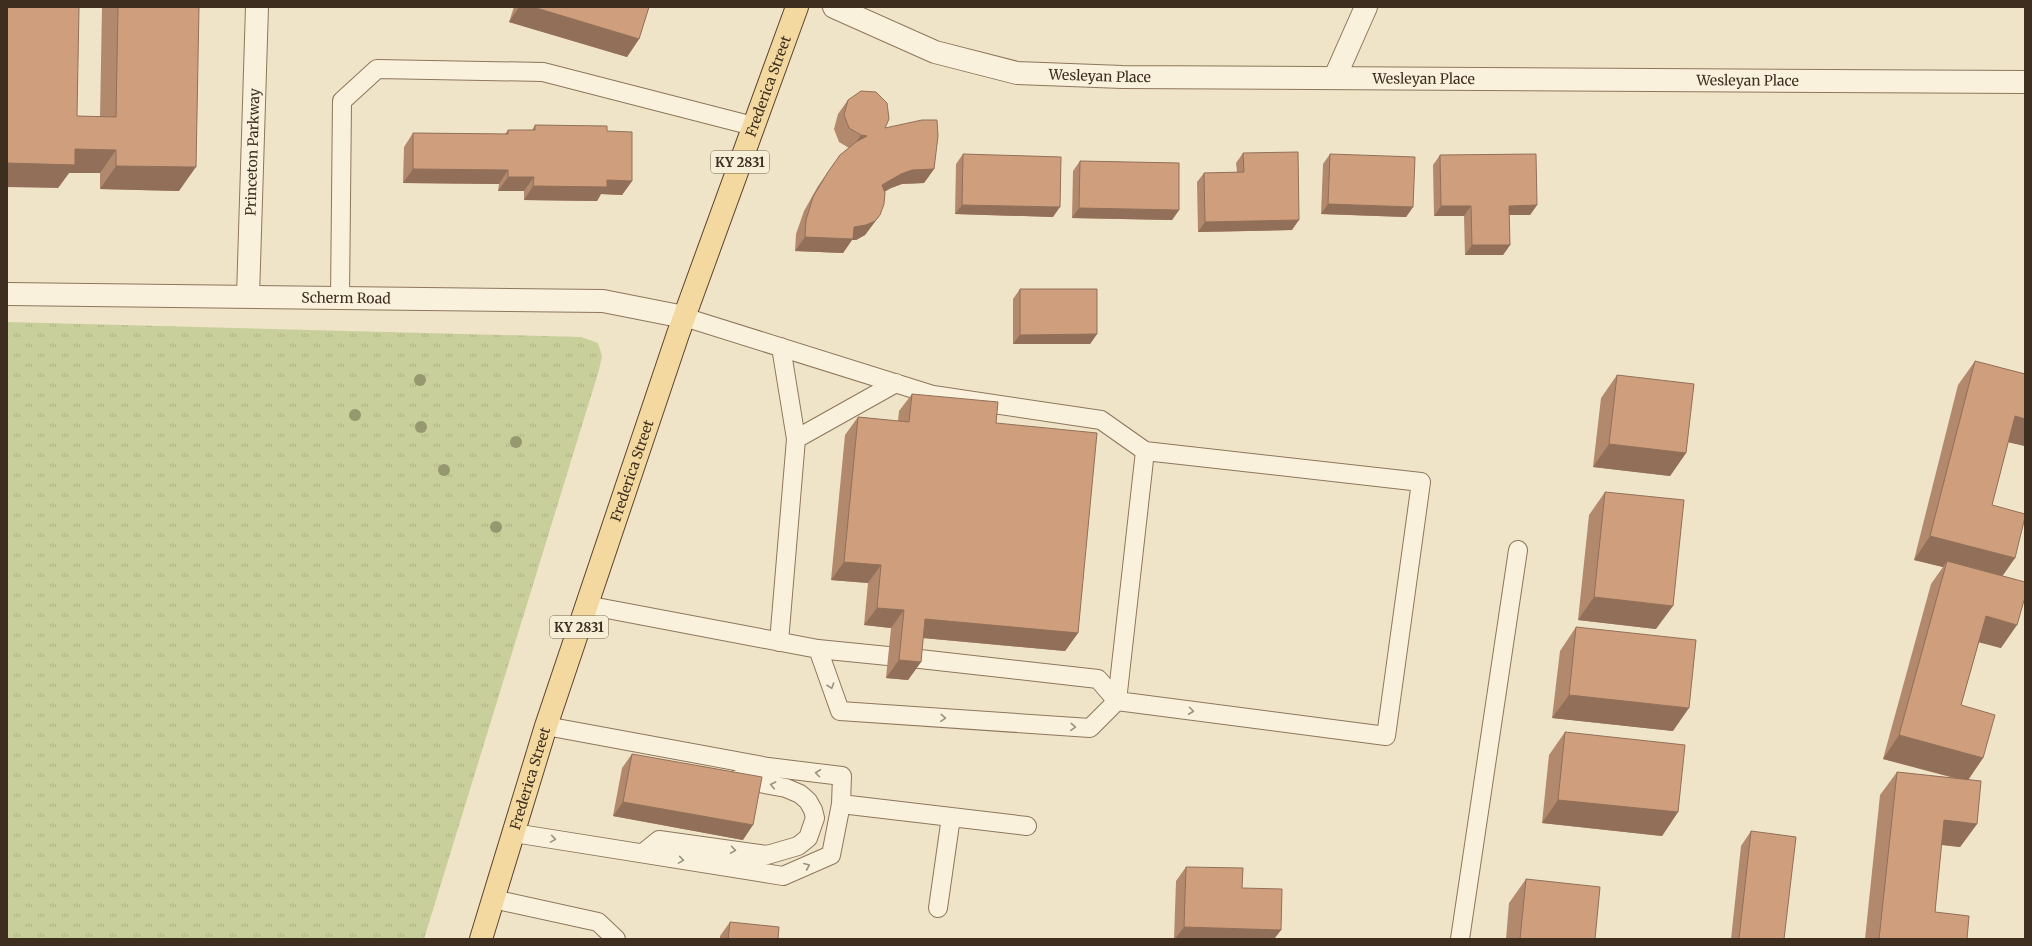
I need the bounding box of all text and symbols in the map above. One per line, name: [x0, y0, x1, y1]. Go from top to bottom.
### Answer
street label: Frederica Street: [742, 33, 795, 139]
street label: Wesleyan Place: [1047, 65, 1151, 86]
street label: Wesleyan Place: [1371, 69, 1475, 88]
street label: Wesleyan Place: [1695, 71, 1799, 90]
street label: Princeton Parkway: [241, 87, 263, 216]
road number: KY 2831: [711, 151, 769, 173]
street label: Scherm Road: [301, 288, 391, 308]
street label: Frederica Street: [606, 417, 658, 524]
road number: KY 2831: [550, 616, 608, 638]
one-way arrow: [826, 683, 835, 690]
one-way arrow: [1188, 706, 1194, 715]
one-way arrow: [940, 714, 946, 723]
one-way arrow: [1070, 723, 1076, 732]
street label: Frederica Street: [506, 724, 554, 832]
one-way arrow: [815, 769, 821, 778]
one-way arrow: [770, 781, 777, 790]
one-way arrow: [550, 834, 556, 843]
one-way arrow: [730, 845, 736, 854]
one-way arrow: [678, 855, 684, 863]
one-way arrow: [804, 862, 811, 870]

